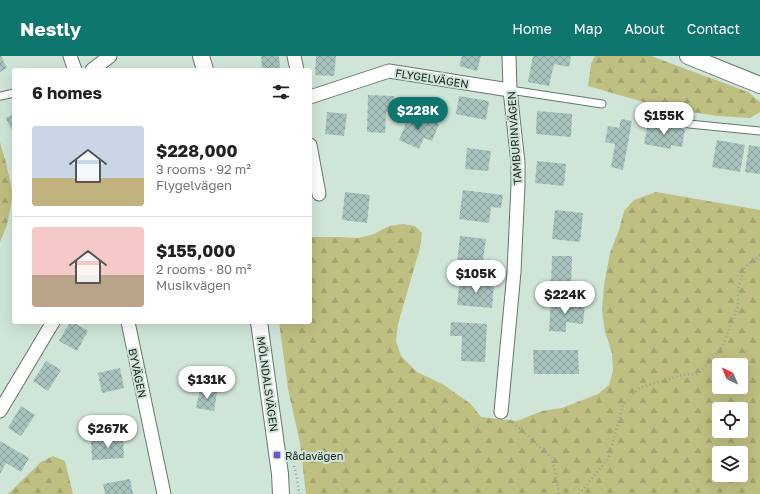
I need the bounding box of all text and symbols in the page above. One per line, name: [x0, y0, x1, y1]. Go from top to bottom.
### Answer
text: Nestly: [20, 17, 81, 40]
text: Home: [512, 20, 552, 37]
text: Map: [574, 20, 602, 37]
text: About: [624, 20, 665, 37]
text: Contact: [687, 20, 740, 37]
street label: FLYGELVÄGEN: [394, 66, 470, 90]
icon: filters: [270, 81, 292, 103]
text: 6 homes: [32, 82, 102, 103]
street label: TAMBURINVÄGEN: [504, 91, 524, 185]
pin: $228K: [390, 97, 446, 131]
text: $228K: [397, 102, 439, 118]
pin: $155K: [636, 102, 692, 136]
text: $155K: [644, 107, 684, 123]
text: $228,000: [156, 140, 238, 161]
icon: home: [64, 142, 112, 190]
text: 3 rooms · 92 m²: [156, 161, 251, 177]
text: Flygelvägen: [156, 177, 232, 193]
text: $155,000: [156, 240, 235, 261]
icon: home: [64, 243, 112, 291]
pin: $105K: [448, 260, 504, 294]
text: 2 rooms · 80 m²: [156, 261, 252, 277]
text: $105K: [455, 265, 497, 281]
text: Musikvägen: [156, 277, 231, 293]
pin: $224K: [537, 281, 593, 315]
text: $224K: [544, 286, 586, 302]
street label: MÖLNDALSVÄGEN: [255, 335, 281, 433]
street label: BYVÄGEN: [126, 347, 150, 399]
north arrow: [712, 358, 748, 394]
map controls: [712, 358, 748, 482]
pin: $131K: [179, 366, 235, 400]
text: $131K: [187, 371, 227, 387]
button: locate: [712, 402, 748, 438]
pin: $267K: [80, 415, 136, 449]
text: $267K: [87, 420, 129, 436]
button: layers: [712, 446, 748, 482]
place label: Rådavägen: [285, 449, 343, 462]
marker: Rådavägen: [272, 450, 282, 460]

